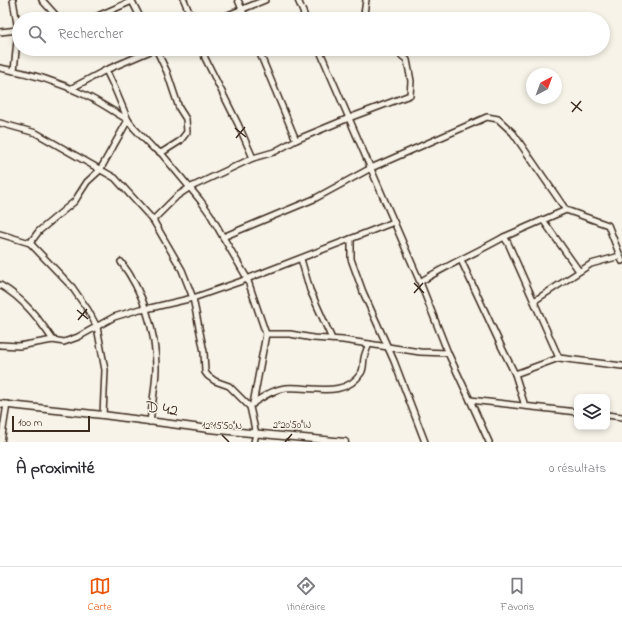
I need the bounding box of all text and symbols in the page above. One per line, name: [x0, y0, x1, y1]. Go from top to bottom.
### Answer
search box: [12, 12, 610, 56]
icon: search: [26, 23, 48, 45]
text: Rechercher: [58, 23, 123, 45]
north arrow: [526, 68, 562, 104]
map controls: [574, 394, 610, 430]
button: layers: [574, 394, 610, 430]
street label: D 42: [144, 395, 179, 423]
scale bar: [12, 414, 90, 433]
text: 100 m: [18, 415, 42, 431]
text: 2°20'50"W: [273, 418, 311, 433]
text: 12°15'50"N: [202, 419, 242, 434]
text: À proximité: [16, 456, 94, 481]
text: 0 résultats: [549, 459, 606, 478]
tab: Carte: [88, 575, 112, 615]
tab: Itinéraire: [287, 575, 325, 615]
tab: Favoris: [500, 575, 534, 615]

